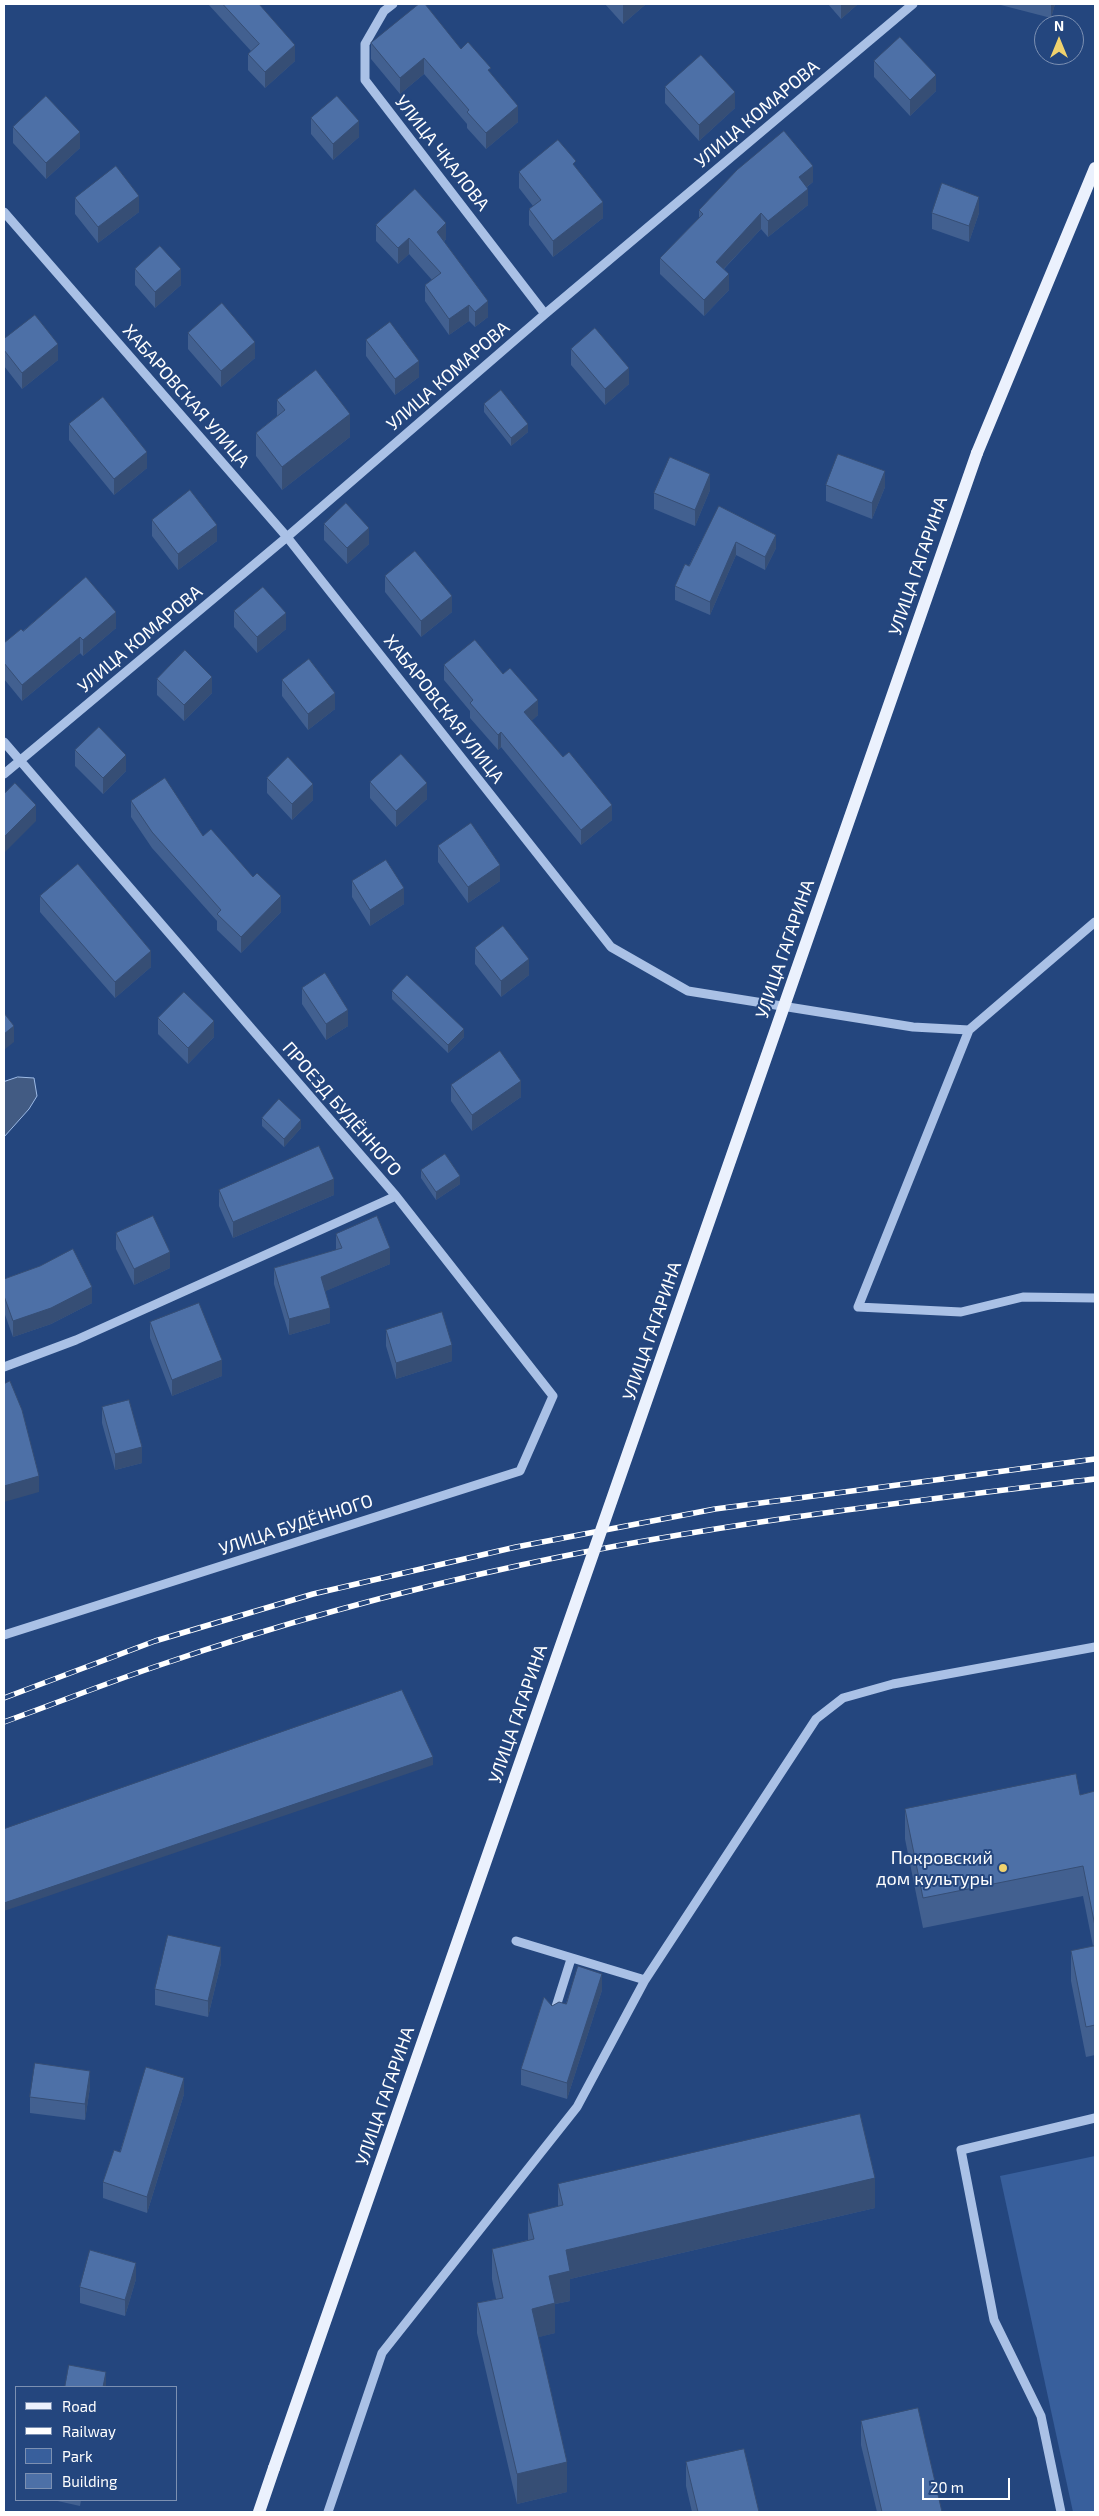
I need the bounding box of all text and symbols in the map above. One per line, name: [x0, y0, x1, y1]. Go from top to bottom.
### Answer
north arrow: [1034, 15, 1084, 65]
text: N: [1054, 17, 1064, 34]
street label: УЛИЦА КОМАРОВА: [690, 56, 824, 172]
street label: УЛИЦА ЧКАЛОВА: [390, 91, 494, 215]
street label: УЛИЦА КОМАРОВА: [382, 317, 514, 435]
street label: ХАБАРОВСКАЯ УЛИЦА: [118, 320, 254, 472]
street label: УЛИЦА ГАГАРИНА: [884, 494, 952, 638]
street label: УЛИЦА КОМАРОВА: [73, 581, 207, 697]
street label: ХАБАРОВСКАЯ УЛИЦА: [379, 630, 509, 788]
street label: УЛИЦА ГАГАРИНА: [751, 877, 819, 1021]
street label: ПРОЕЗД БУДЁННОГО: [278, 1037, 406, 1181]
street label: УЛИЦА ГАГАРИНА: [618, 1259, 686, 1403]
street label: УЛИЦА БУДЁННОГО: [216, 1490, 376, 1560]
street label: УЛИЦА ГАГАРИНА: [484, 1642, 552, 1786]
place label: Покровский дом культуры: [876, 1847, 993, 1890]
marker: Покровский дом культуры: [997, 1862, 1009, 1874]
street label: УЛИЦА ГАГАРИНА: [351, 2024, 419, 2168]
legend: [15, 2386, 178, 2501]
text: Road: [62, 2397, 97, 2415]
text: Railway: [62, 2422, 116, 2440]
text: Park: [62, 2447, 93, 2465]
scale bar: [924, 2468, 1012, 2500]
text: Building: [62, 2472, 117, 2490]
text: 20 m: [930, 2478, 964, 2496]

